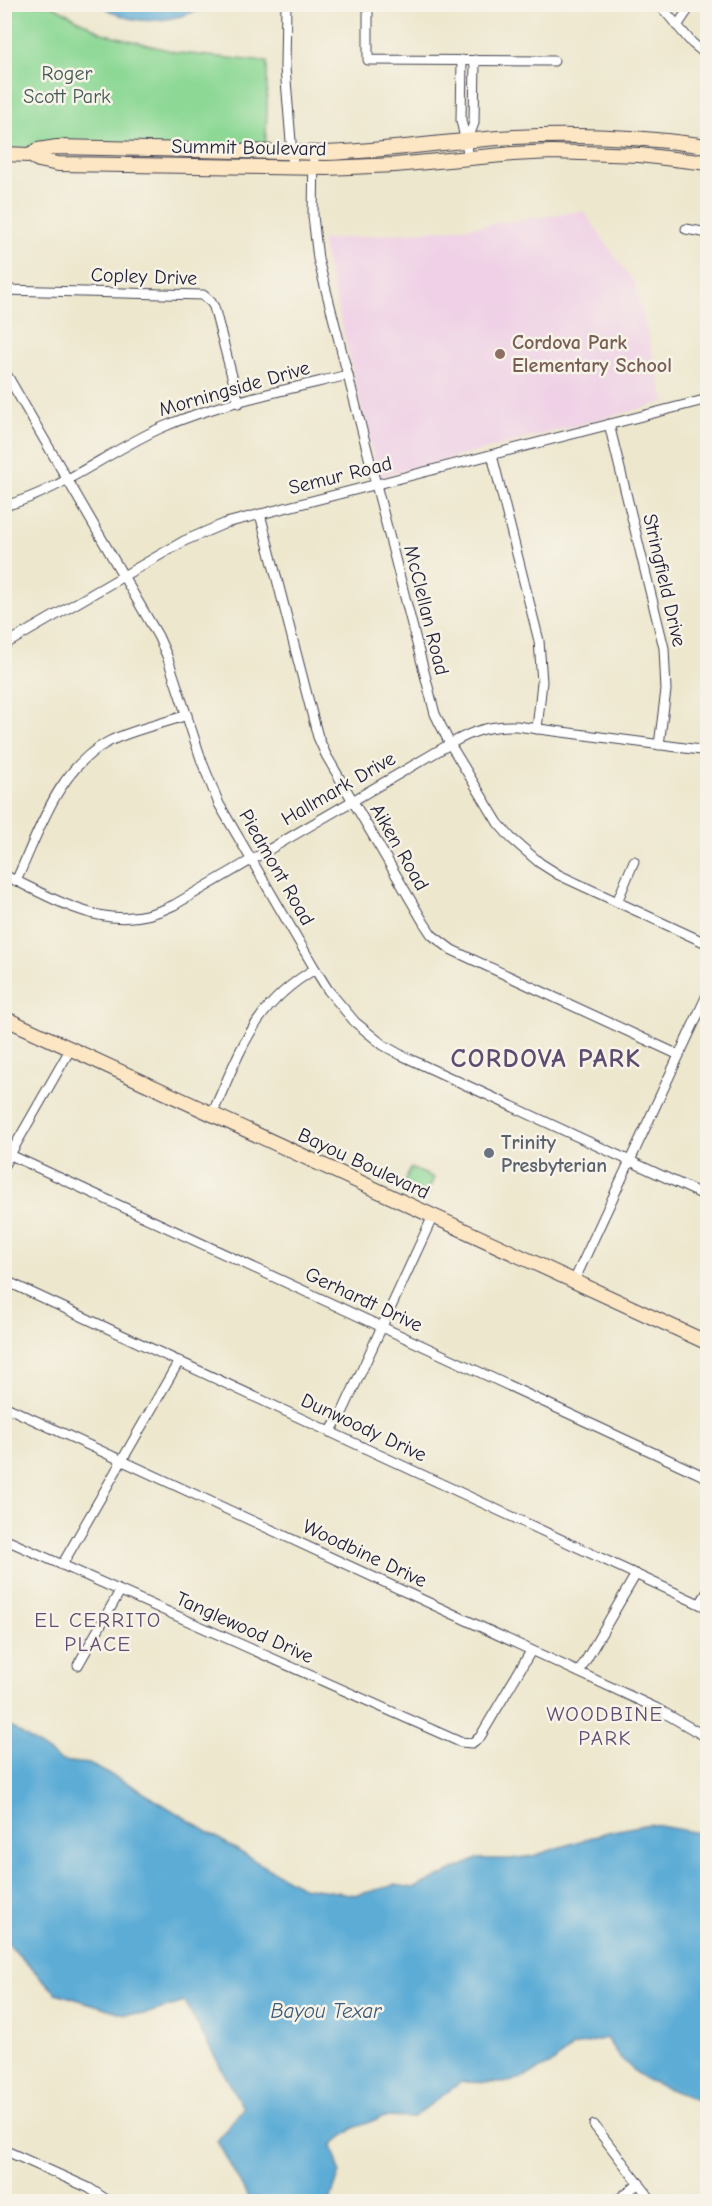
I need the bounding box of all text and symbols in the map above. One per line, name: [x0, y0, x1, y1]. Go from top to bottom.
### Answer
park label: Roger Scott Park: [23, 62, 111, 108]
street label: Summit Boulevard: [171, 135, 327, 160]
street label: Copley Drive: [90, 263, 198, 290]
place label: Cordova Park Elementary School: [512, 331, 672, 377]
marker: Cordova Park Elementary School: [493, 347, 507, 361]
street label: Morningside Drive: [156, 356, 312, 421]
street label: Semur Road: [286, 452, 394, 499]
street label: Stringfield Drive: [638, 511, 691, 649]
street label: McClellan Road: [399, 543, 454, 677]
street label: Hallmark Drive: [277, 747, 399, 830]
street label: Aiken Road: [366, 800, 434, 895]
street label: Piedmont Road: [234, 805, 319, 929]
district label: CORDOVA PARK: [451, 1044, 641, 1074]
street label: Bayou Boulevard: [294, 1123, 433, 1204]
place label: Trinity Presbyterian: [501, 1131, 607, 1177]
marker: Trinity Presbyterian: [482, 1146, 496, 1160]
street label: Gerhardt Drive: [302, 1262, 426, 1337]
street label: Dunwoody Drive: [297, 1388, 430, 1467]
street label: Woodbine Drive: [299, 1515, 431, 1592]
street label: Tanglewood Drive: [172, 1587, 317, 1668]
district label: EL CERRITO PLACE: [34, 1608, 162, 1656]
district label: WOODBINE PARK: [546, 1702, 664, 1750]
water label: Bayou Texar: [271, 1999, 383, 2023]

